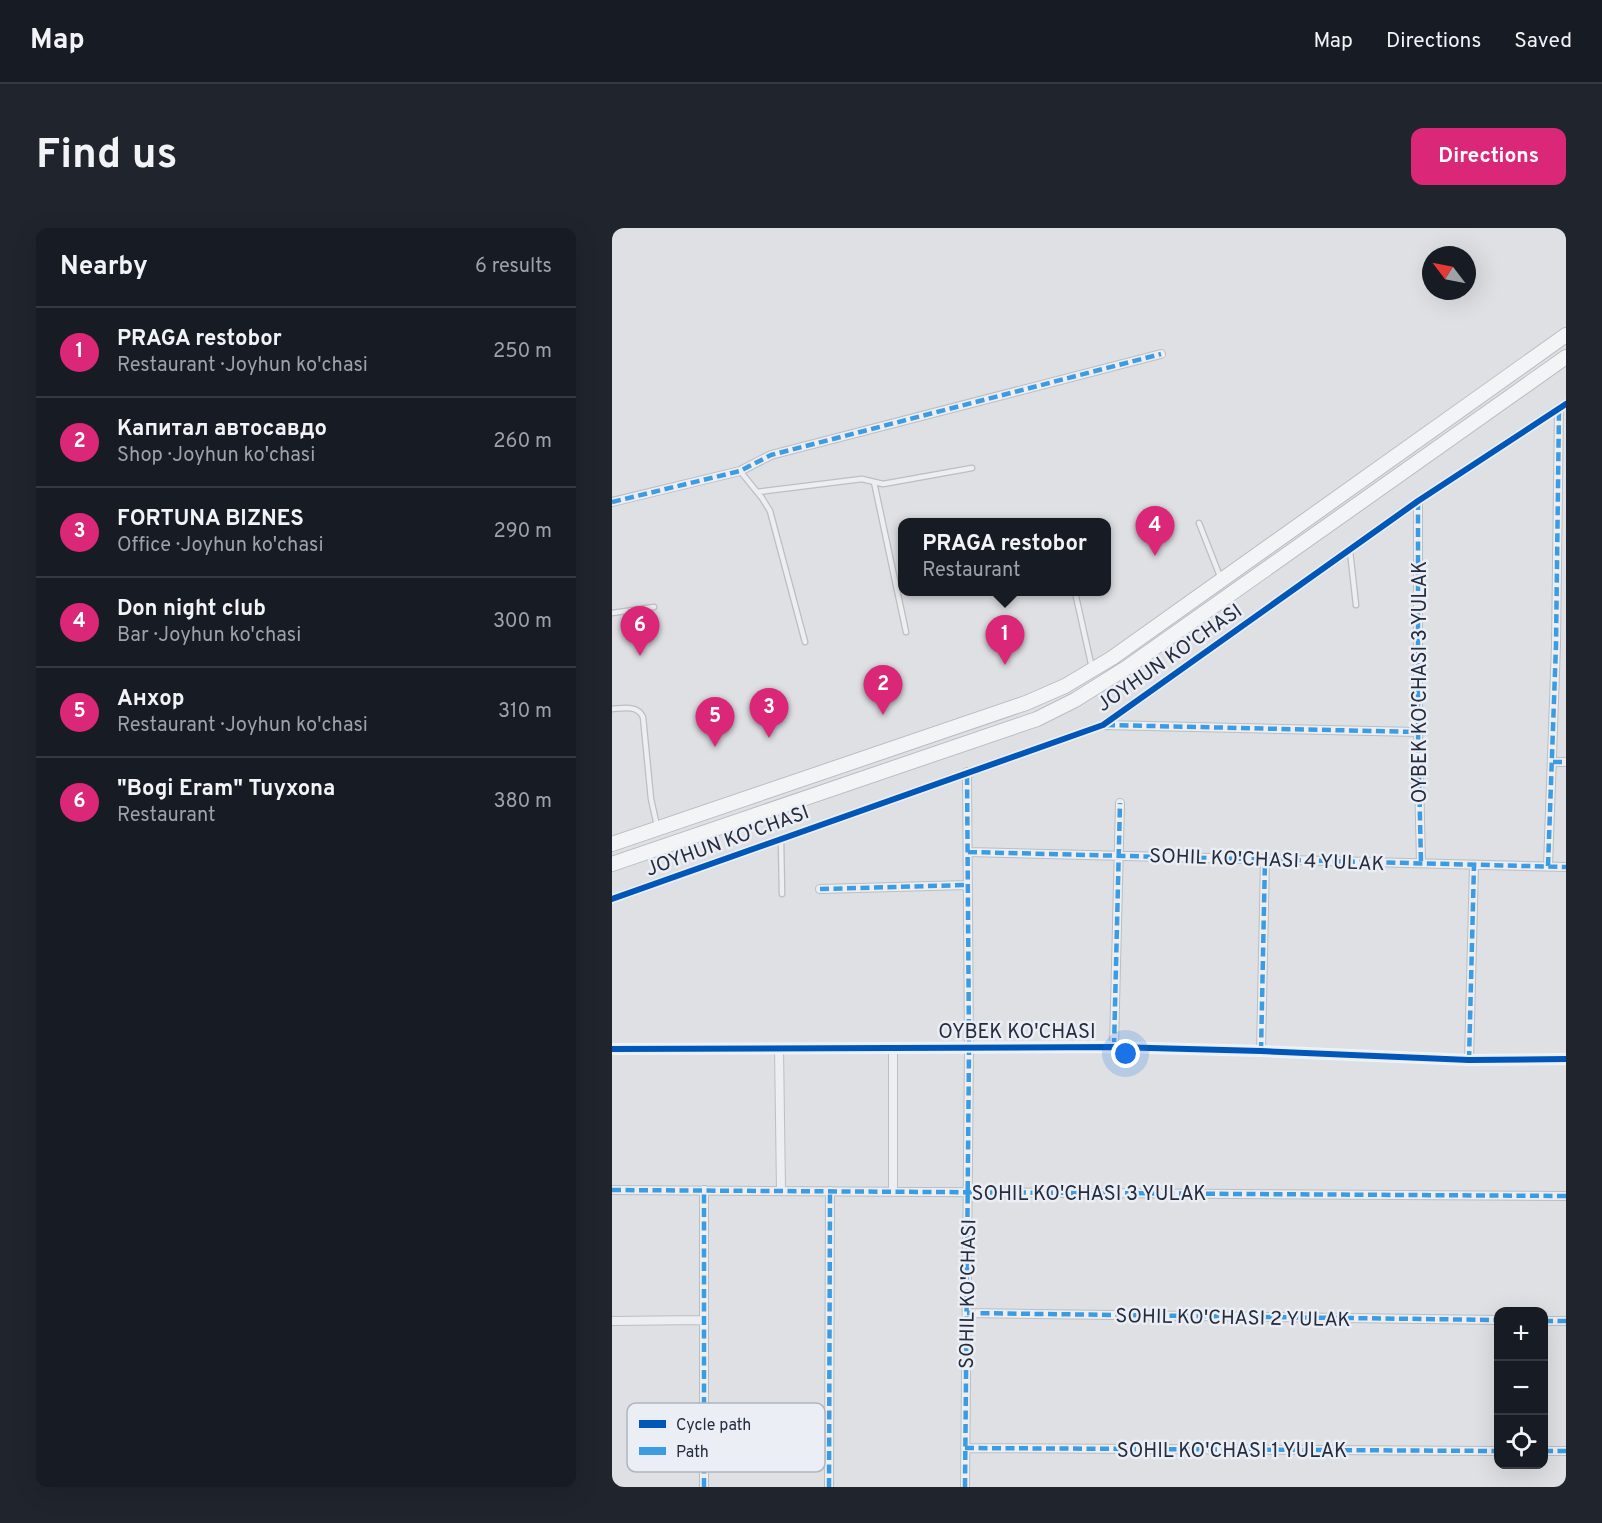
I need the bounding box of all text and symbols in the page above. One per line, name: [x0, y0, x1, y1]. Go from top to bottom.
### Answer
text: Map: [30, 23, 85, 59]
text: Map: [1313, 28, 1353, 55]
text: Directions: [1386, 28, 1481, 55]
text: Saved: [1514, 28, 1572, 55]
button: Directions: [1411, 128, 1566, 185]
text: Find us: [36, 130, 177, 183]
north arrow: [1422, 246, 1476, 300]
text: Nearby: [60, 251, 148, 284]
text: 6 results: [475, 254, 552, 280]
text: PRAGA restobor: [117, 326, 282, 353]
text: 1: [76, 339, 84, 365]
text: 250 m: [493, 339, 552, 365]
text: Restaurant · Joyhun ko'chasi: [117, 353, 368, 379]
text: Капитал автосавдо: [117, 416, 327, 443]
text: 2: [73, 429, 86, 455]
text: 260 m: [493, 429, 552, 455]
text: Shop · Joyhun ko'chasi: [117, 443, 315, 469]
text: FORTUNA BIZNES: [117, 506, 304, 533]
pin: 4: [1136, 506, 1174, 556]
popup: [898, 518, 1111, 596]
text: 3: [74, 519, 86, 545]
text: 290 m: [494, 519, 552, 545]
text: PRAGA restobor: [922, 531, 1087, 558]
text: Office · Joyhun ko'chasi: [117, 533, 323, 559]
text: Restaurant: [922, 558, 1021, 584]
street label: OYBEK KO'CHASI 3 YULAK: [1408, 561, 1434, 803]
text: Don night club: [117, 596, 266, 623]
street label: JOYHUN KO'CHASI: [1092, 599, 1248, 719]
pin: 6: [621, 606, 660, 656]
text: 4: [73, 609, 86, 635]
text: 300 m: [493, 609, 552, 635]
pin: 1: [986, 616, 1024, 665]
text: Bar · Joyhun ko'chasi: [117, 623, 301, 649]
pin: 2: [864, 666, 902, 715]
text: Анхор: [117, 686, 184, 713]
pin: 3: [750, 688, 788, 738]
pin: 5: [696, 698, 734, 747]
text: 5: [73, 699, 86, 725]
text: 310 m: [498, 699, 552, 725]
text: Restaurant · Joyhun ko'chasi: [117, 713, 368, 739]
text: "Bogi Eram" Tuyxona: [117, 776, 335, 803]
text: 6: [73, 789, 86, 815]
text: 380 m: [493, 789, 552, 815]
street label: JOYHUN KO'CHASI: [642, 800, 813, 884]
text: Restaurant: [117, 803, 216, 829]
street label: SOHIL KO'CHASI 4 YULAK: [1149, 844, 1385, 878]
street label: OYBEK KO'CHASI: [938, 1020, 1096, 1046]
your location: [1111, 1039, 1140, 1068]
street label: SOHIL KO'CHASI 3 YULAK: [971, 1182, 1207, 1208]
street label: SOHIL KO'CHASI: [955, 1219, 983, 1369]
street label: SOHIL KO'CHASI 2 YULAK: [1115, 1304, 1351, 1334]
map controls: [1494, 1307, 1548, 1469]
button: +: [1494, 1307, 1548, 1361]
button: −: [1494, 1361, 1548, 1415]
legend: [627, 1403, 825, 1472]
button: locate: [1494, 1415, 1548, 1469]
text: Cycle path: [676, 1416, 751, 1436]
street label: SOHIL KO'CHASI 1 YULAK: [1117, 1439, 1347, 1465]
text: Path: [676, 1443, 709, 1463]

